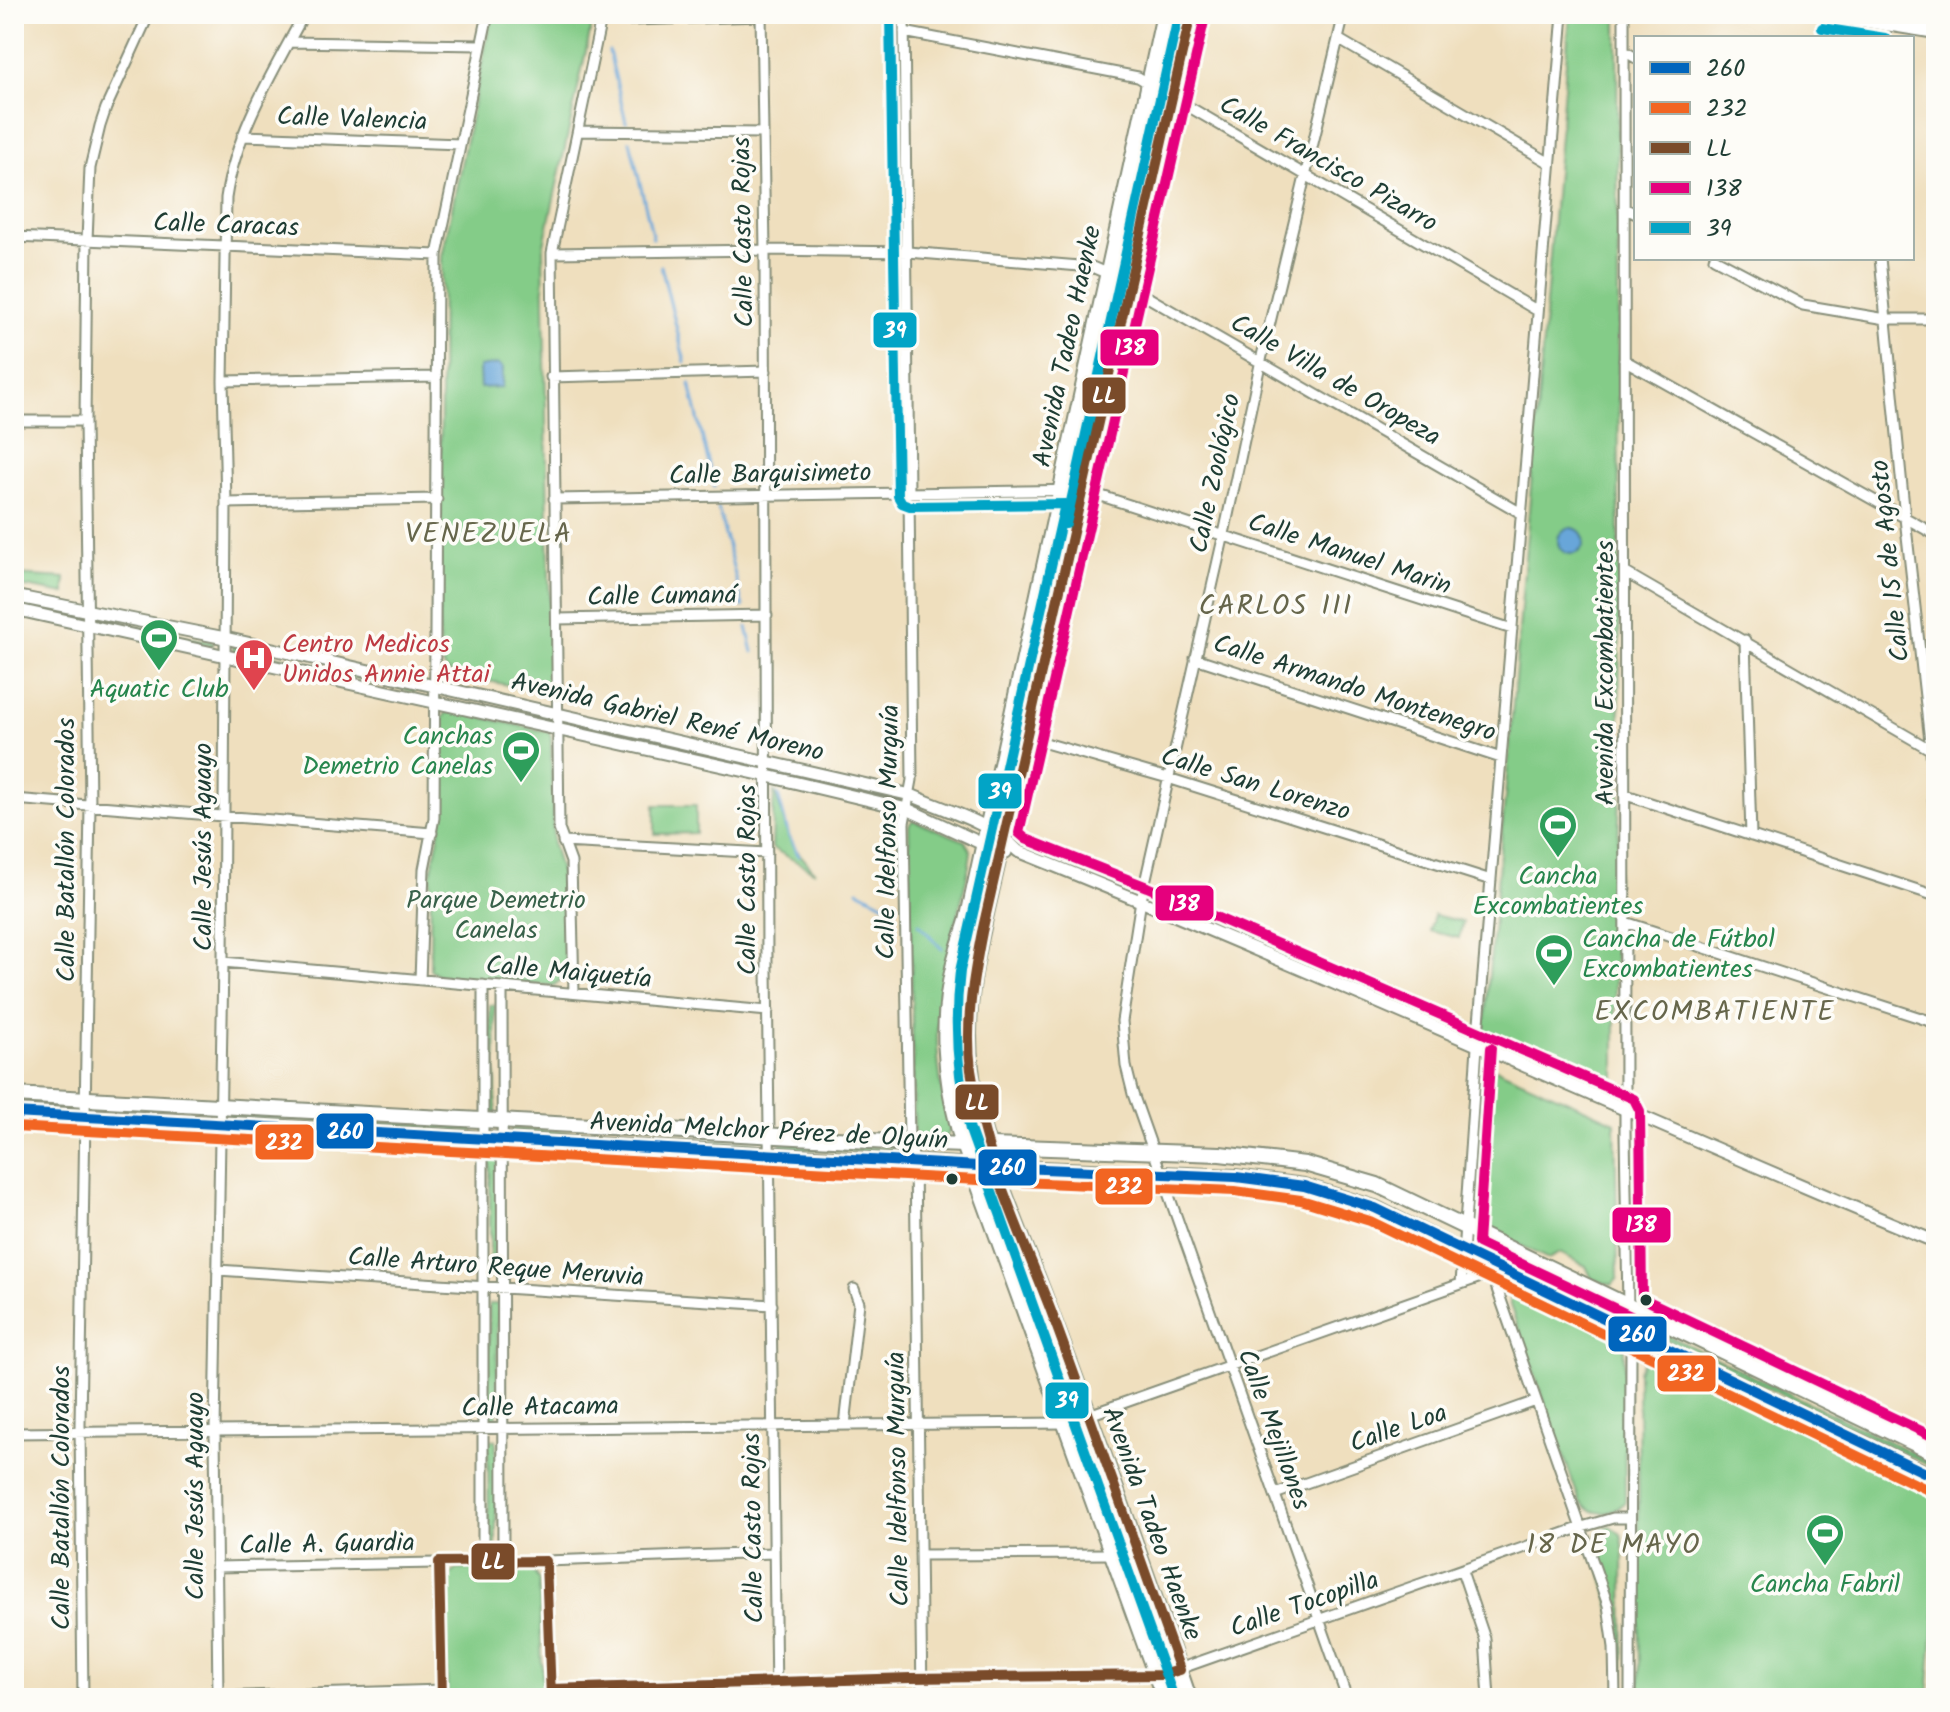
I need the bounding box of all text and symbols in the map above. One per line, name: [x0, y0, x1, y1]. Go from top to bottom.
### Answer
legend: [1634, 36, 1914, 260]
text: 260: [1706, 50, 1745, 89]
street label: Calle Francisco Pizarro: [1211, 85, 1445, 245]
text: 232: [1706, 90, 1748, 129]
street label: Calle Valencia: [276, 96, 428, 144]
text: LL: [1706, 130, 1732, 169]
street label: Calle Casto Rojas: [721, 136, 767, 328]
text: 138: [1706, 170, 1742, 209]
street label: Calle Caracas: [152, 202, 300, 250]
text: 39: [1706, 210, 1732, 249]
street label: Avenida Tadeo Haenke: [1022, 221, 1114, 471]
street label: Calle Villa de Oropeza: [1222, 303, 1448, 458]
line badge: 39: [872, 311, 918, 349]
text: 39: [882, 315, 907, 350]
line badge: 138: [1099, 328, 1160, 367]
text: 138: [1114, 332, 1147, 367]
line badge: LL: [1081, 376, 1127, 415]
text: LL: [1092, 380, 1116, 415]
street label: Calle Zoológico: [1179, 390, 1253, 557]
street label: Calle Barquisimeto: [668, 452, 872, 498]
street label: Calle 15 de Agosto: [1859, 458, 1922, 664]
street label: Calle Manuel Marin: [1242, 502, 1456, 608]
district label: VENEZUELA: [405, 512, 573, 557]
street label: Avenida Excombatientes: [1585, 541, 1627, 805]
street label: Calle Cumaná: [587, 575, 740, 619]
district label: CARLOS III: [1199, 584, 1353, 629]
sports icon: Aquatic Club: [138, 617, 180, 672]
street label: Calle Armando Montenegro: [1208, 623, 1501, 754]
place label: Centro Medicos Unidos Annie Attai: [282, 624, 492, 696]
hospital icon: Centro Medicos Unidos Annie Attai: [233, 637, 275, 692]
street label: Avenida Gabriel René Moreno: [507, 662, 828, 774]
place label: Aquatic Club: [89, 669, 229, 711]
street label: Calle Idelfonso Murguía: [866, 704, 912, 960]
place label: Canchas Demetrio Canelas: [302, 716, 493, 788]
street label: Calle Batallón Colorados: [46, 718, 88, 982]
sports icon: Canchas Demetrio Canelas: [500, 729, 542, 784]
street label: Calle San Lorenzo: [1155, 736, 1355, 834]
street label: Calle Jesús Aguayo: [183, 743, 225, 951]
line badge: 39: [977, 772, 1023, 810]
text: 39: [987, 776, 1012, 811]
street label: Calle Casto Rojas: [727, 785, 769, 975]
sports icon: Cancha Excombatientes: [1537, 804, 1579, 859]
place label: Cancha Excombatientes: [1473, 856, 1643, 928]
park label: Parque Demetrio Canelas: [406, 880, 586, 952]
line badge: 138: [1154, 884, 1215, 922]
text: 138: [1168, 888, 1201, 923]
place label: Cancha de Fútbol Excombatientes: [1582, 919, 1775, 991]
sports icon: Cancha de Fútbol Excombatientes: [1533, 932, 1575, 987]
street label: Calle Maiquetía: [484, 945, 654, 1001]
district label: EXCOMBATIENTE: [1594, 990, 1836, 1035]
line badge: LL: [954, 1083, 1000, 1121]
text: LL: [965, 1087, 989, 1122]
street label: Avenida Melchor Pérez de Olguín: [589, 1102, 949, 1162]
line badge: 260: [315, 1112, 375, 1150]
text: 260: [327, 1116, 364, 1151]
line badge: 232: [254, 1123, 315, 1161]
text: 232: [265, 1127, 303, 1162]
line badge: 260: [977, 1148, 1038, 1187]
text: 260: [989, 1152, 1026, 1187]
line badge: 232: [1094, 1167, 1154, 1206]
unlabelled marker: [944, 1171, 960, 1187]
text: 232: [1105, 1171, 1143, 1206]
line badge: 138: [1611, 1206, 1672, 1244]
text: 138: [1625, 1209, 1658, 1244]
street label: Calle Arturo Reque Meruvia: [346, 1237, 645, 1299]
unlabelled marker: [1638, 1292, 1654, 1308]
line badge: 260: [1607, 1315, 1668, 1353]
text: 260: [1619, 1319, 1656, 1354]
street label: Calle Mejillones: [1225, 1343, 1322, 1516]
street label: Calle Idelfonso Murguía: [876, 1351, 922, 1607]
line badge: 232: [1656, 1354, 1717, 1393]
text: 232: [1667, 1358, 1705, 1393]
street label: Calle Batallón Colorados: [41, 1366, 83, 1630]
line badge: 39: [1044, 1381, 1090, 1420]
text: 39: [1054, 1385, 1079, 1420]
street label: Calle Atacama: [461, 1386, 619, 1430]
street label: Calle Jesús Aguayo: [175, 1392, 217, 1600]
street label: Calle Loa: [1344, 1393, 1453, 1465]
street label: Avenida Tadeo Haenke: [1089, 1401, 1213, 1647]
street label: Calle Casto Rojas: [731, 1432, 777, 1624]
sports icon: Cancha Fabril: [1804, 1512, 1846, 1567]
street label: Calle A. Guardia: [239, 1522, 415, 1568]
district label: 18 DE MAYO: [1527, 1523, 1701, 1568]
line badge: LL: [470, 1542, 516, 1581]
text: LL: [481, 1546, 505, 1581]
street label: Calle Tocopilla: [1224, 1560, 1385, 1650]
place label: Cancha Fabril: [1750, 1564, 1900, 1606]

